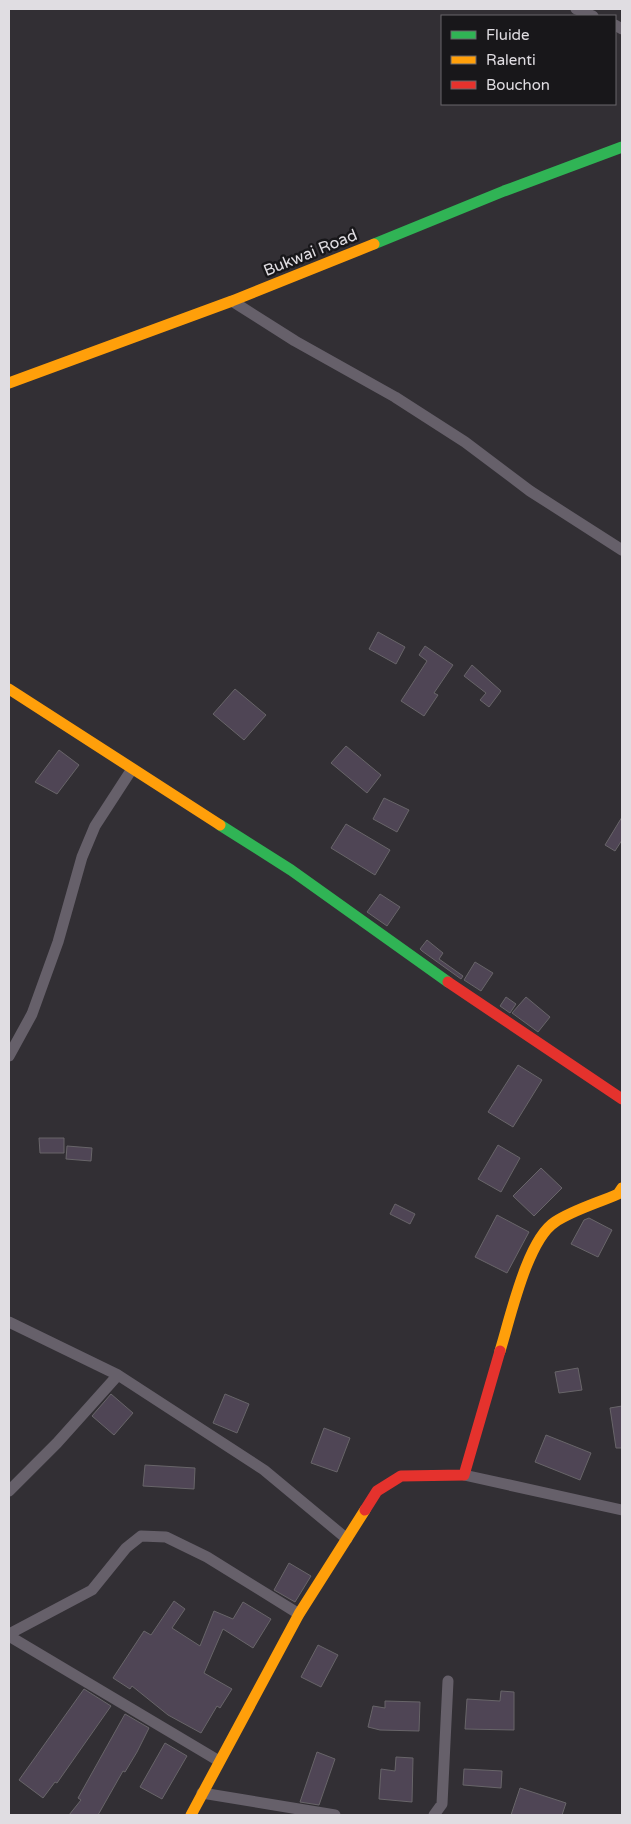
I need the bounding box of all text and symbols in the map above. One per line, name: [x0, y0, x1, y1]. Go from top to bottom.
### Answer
legend: [441, 15, 616, 105]
text: Fluide: [486, 26, 530, 44]
text: Ralenti: [486, 51, 536, 69]
text: Bouchon: [486, 76, 550, 94]
street label: Bukwai Road: [261, 225, 360, 281]

